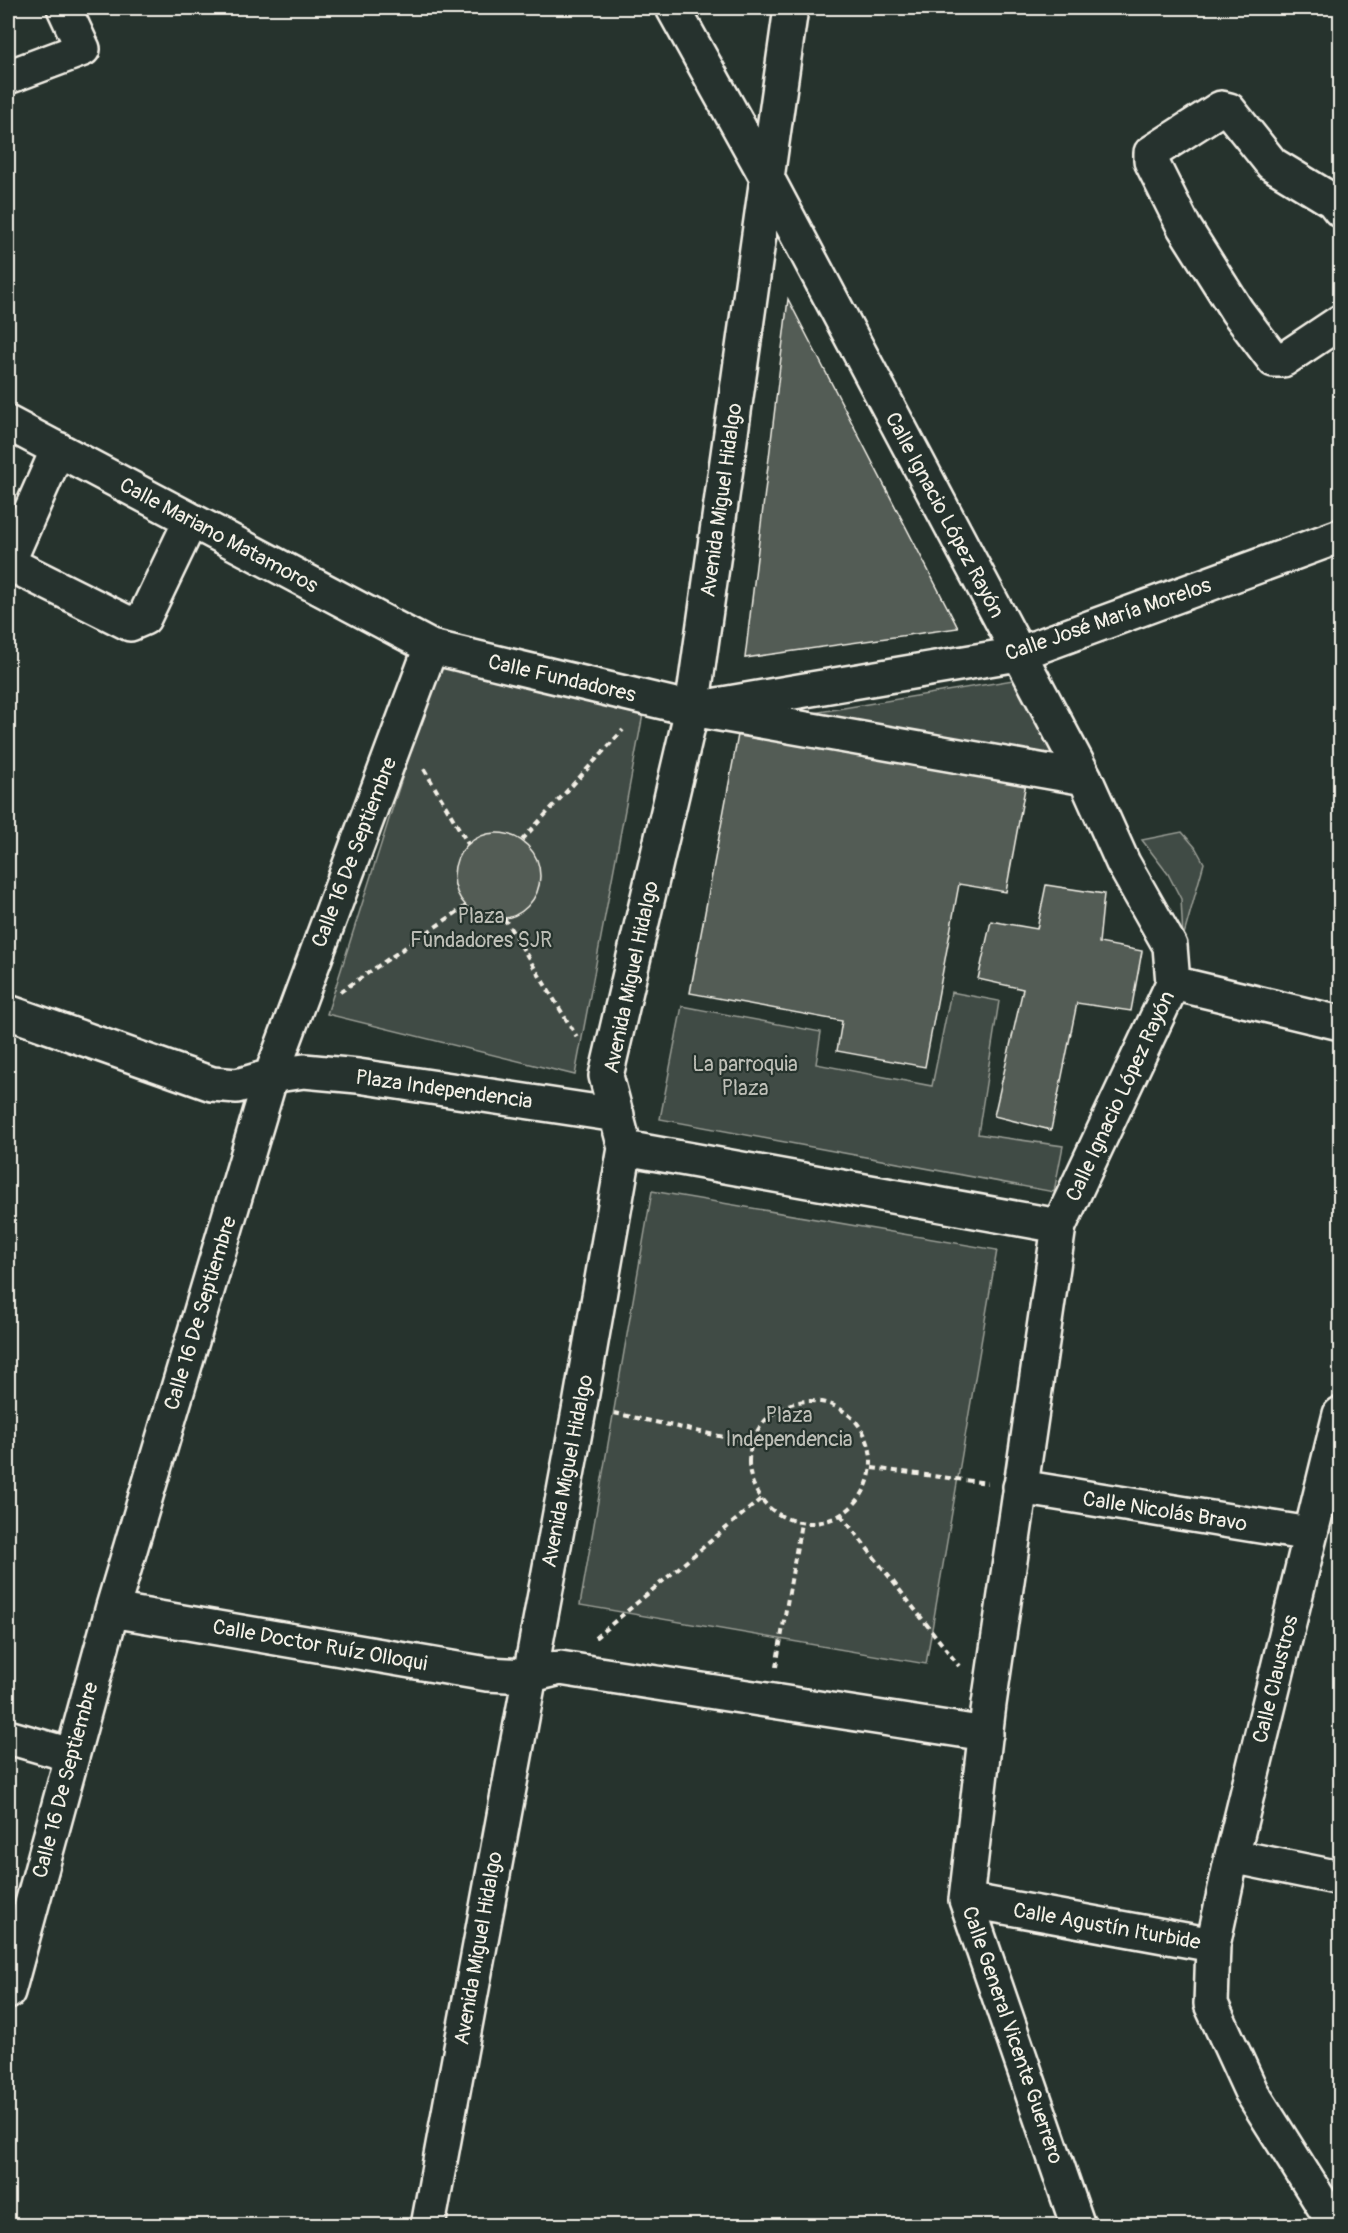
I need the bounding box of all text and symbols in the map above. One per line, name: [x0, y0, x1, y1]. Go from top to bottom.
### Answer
street label: Avenida Miguel Hidalgo: [695, 401, 748, 599]
street label: Calle Ignacio López Rayón: [879, 408, 1010, 623]
street label: Calle Mariano Matamoros: [115, 472, 323, 600]
street label: Calle José María Morelos: [1002, 571, 1215, 667]
street label: Calle Fundadores: [485, 648, 639, 709]
street label: Calle 16 De Septiembre: [306, 752, 403, 951]
street label: Avenida Miguel Hidalgo: [598, 879, 665, 1076]
park label: Plaza Fundadores SJR: [410, 903, 552, 954]
street label: Calle Ignacio López Rayón: [1060, 987, 1181, 1206]
park label: La parroquia Plaza: [692, 1051, 798, 1102]
street label: Plaza Independencia: [354, 1064, 534, 1115]
street label: Calle 16 De Septiembre: [158, 1212, 243, 1414]
street label: Avenida Miguel Hidalgo: [536, 1372, 599, 1570]
park label: Plaza Independencia: [726, 1402, 852, 1453]
street label: Calle Nicolás Bravo: [1081, 1485, 1249, 1538]
street label: Calle Claustros: [1247, 1612, 1305, 1746]
street label: Calle Doctor Ruíz Olloqui: [211, 1613, 430, 1678]
street label: Calle 16 De Septiembre: [26, 1678, 105, 1881]
street label: Avenida Miguel Hidalgo: [448, 1849, 509, 2047]
street label: Calle Agustín Iturbide: [1011, 1897, 1203, 1956]
street label: Calle General Vicente Guerrero: [956, 1903, 1069, 2168]

